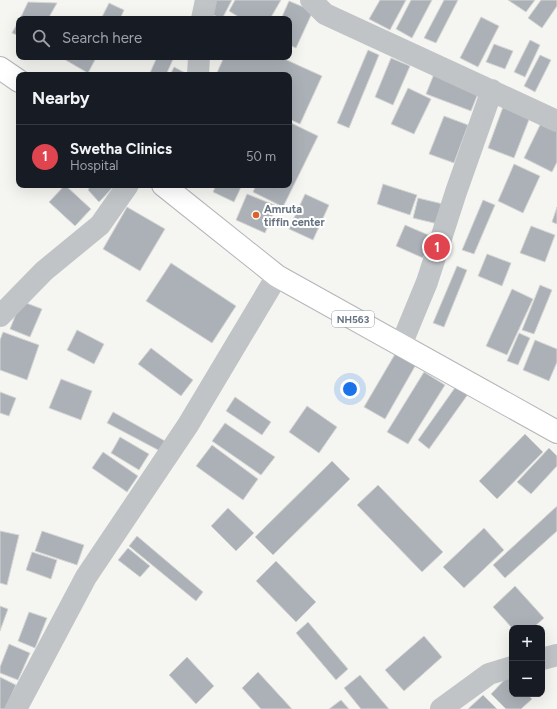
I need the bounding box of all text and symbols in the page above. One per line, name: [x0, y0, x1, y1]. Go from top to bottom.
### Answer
search box: [16, 16, 292, 60]
icon: search: [30, 27, 52, 49]
text: Search here: [62, 29, 142, 47]
text: Nearby: [32, 88, 90, 108]
text: Swetha Clinics: [70, 140, 172, 158]
text: 1: [42, 149, 48, 164]
text: 50 m: [246, 149, 276, 164]
text: Hospital: [70, 158, 118, 173]
place label: Amruta tiffin center: [264, 203, 325, 229]
marker: Amruta tiffin center: [251, 210, 261, 220]
pin: 1: [424, 232, 450, 262]
road number: NH563: [332, 311, 374, 327]
your location: [340, 379, 360, 399]
map controls: [509, 625, 545, 697]
button: +: [509, 625, 545, 661]
button: −: [509, 661, 545, 697]

